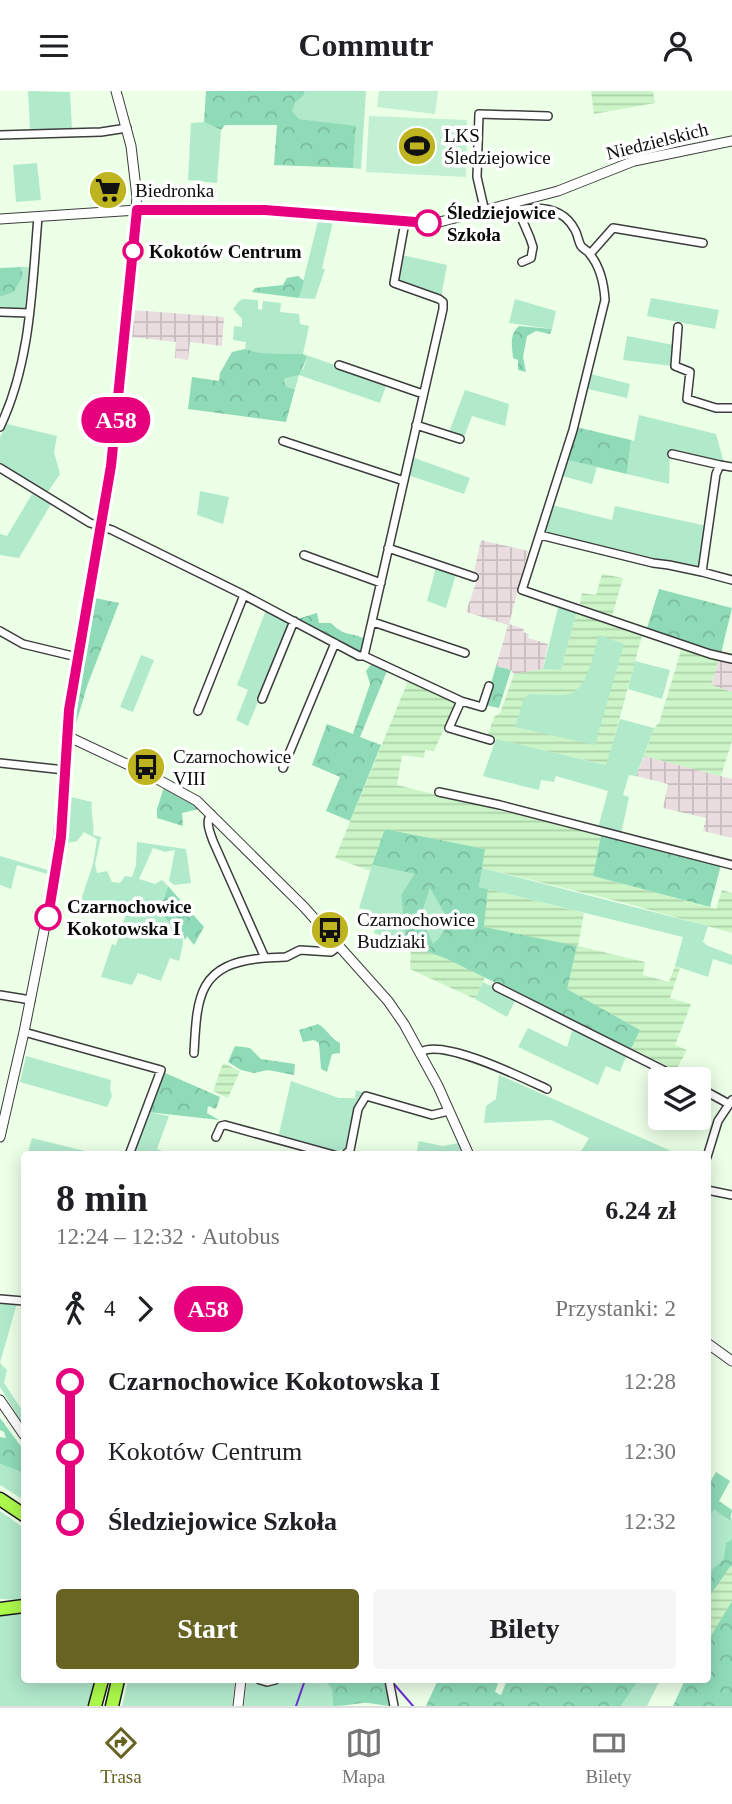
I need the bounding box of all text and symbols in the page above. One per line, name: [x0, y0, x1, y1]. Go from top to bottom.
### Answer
icon: menu: [35, 27, 73, 65]
text: Commutr: [298, 27, 434, 63]
icon: person: [659, 27, 697, 65]
street label: Niedzielskich: [604, 118, 711, 164]
sports icon: LKS Śledziejowice: [396, 125, 438, 167]
place label: LKS Śledziejowice: [444, 125, 551, 168]
supermarket icon: Biedronka: [87, 169, 129, 211]
place label: Biedronka: [135, 180, 215, 201]
place label: Śledziejowice Szkoła: [447, 202, 556, 245]
marker: Śledziejowice Szkoła: [415, 210, 441, 236]
marker: Kokotów Centrum: [123, 241, 143, 261]
place label: Kokotów Centrum: [149, 241, 302, 262]
line badge: A58: [76, 397, 156, 443]
text: A58: [95, 407, 137, 433]
bus stop icon: Czarnochowice VIII: [125, 746, 167, 788]
place label: Czarnochowice VIII: [173, 746, 291, 789]
place label: Czarnochowice Kokotowska I: [67, 896, 192, 939]
marker: Czarnochowice Kokotowska I: [35, 904, 61, 930]
bus stop icon: Czarnochowice Budziaki: [309, 909, 351, 951]
place label: Czarnochowice Budziaki: [357, 909, 475, 952]
map controls: [648, 1067, 711, 1130]
button: layers: [648, 1067, 711, 1130]
text: 8 min: [56, 1177, 148, 1219]
text: 6.24 zł: [605, 1196, 676, 1225]
text: 12:24 – 12:32 · Autobus: [56, 1224, 280, 1249]
icon: walk: [56, 1290, 94, 1328]
icon: forward: [126, 1290, 164, 1328]
text: 4: [104, 1296, 116, 1321]
text: A58: [188, 1296, 229, 1322]
text: Przystanki: 2: [555, 1296, 676, 1321]
text: Czarnochowice Kokotowska I: [108, 1367, 440, 1396]
text: 12:28: [624, 1369, 676, 1394]
text: Kokotów Centrum: [108, 1437, 302, 1466]
text: 12:30: [624, 1439, 676, 1464]
text: Śledziejowice Szkoła: [108, 1507, 337, 1536]
text: 12:32: [624, 1509, 676, 1534]
button: Start: [56, 1589, 359, 1669]
button: Bilety: [373, 1589, 676, 1669]
tab: Trasa: [100, 1724, 142, 1788]
tab: Mapa: [342, 1724, 385, 1788]
tab: Bilety: [585, 1724, 632, 1788]

